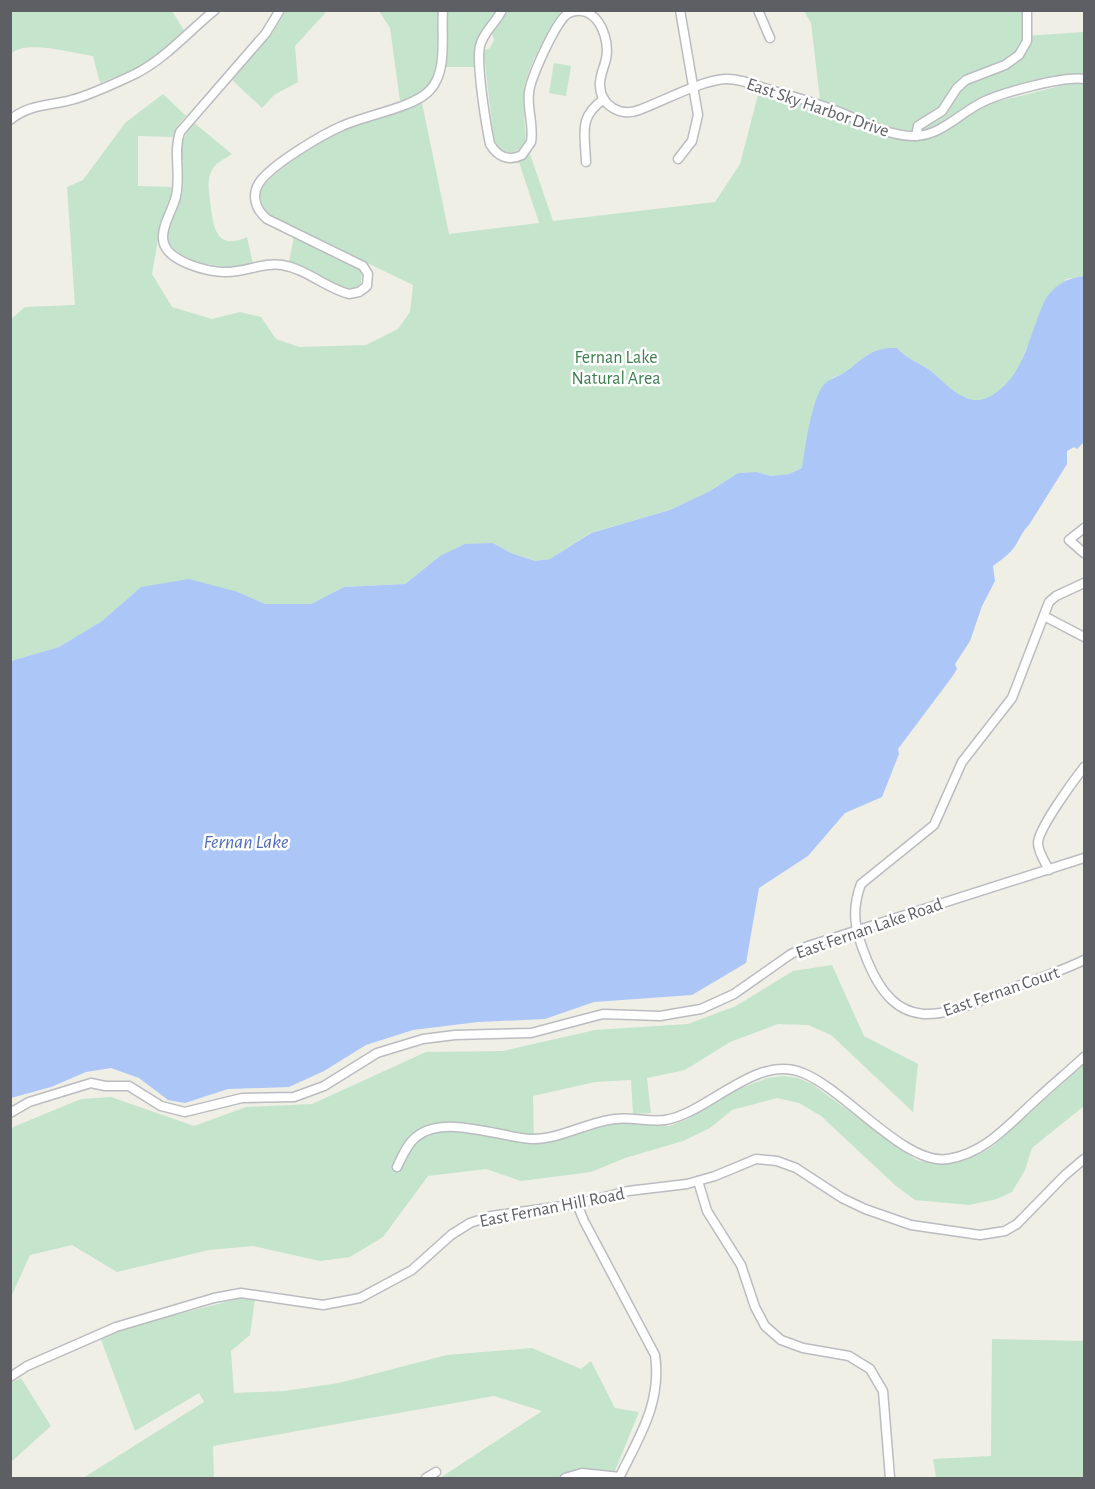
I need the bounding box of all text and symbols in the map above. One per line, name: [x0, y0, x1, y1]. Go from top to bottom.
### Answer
street label: East Sky Harbor Drive: [744, 75, 891, 141]
park label: Fernan Lake Natural Area: [572, 349, 661, 388]
water label: Fernan Lake: [203, 832, 289, 852]
street label: East Fernan Lake Road: [794, 895, 945, 962]
street label: East Fernan Court: [941, 964, 1062, 1020]
street label: East Fernan Hill Road: [478, 1185, 626, 1231]

